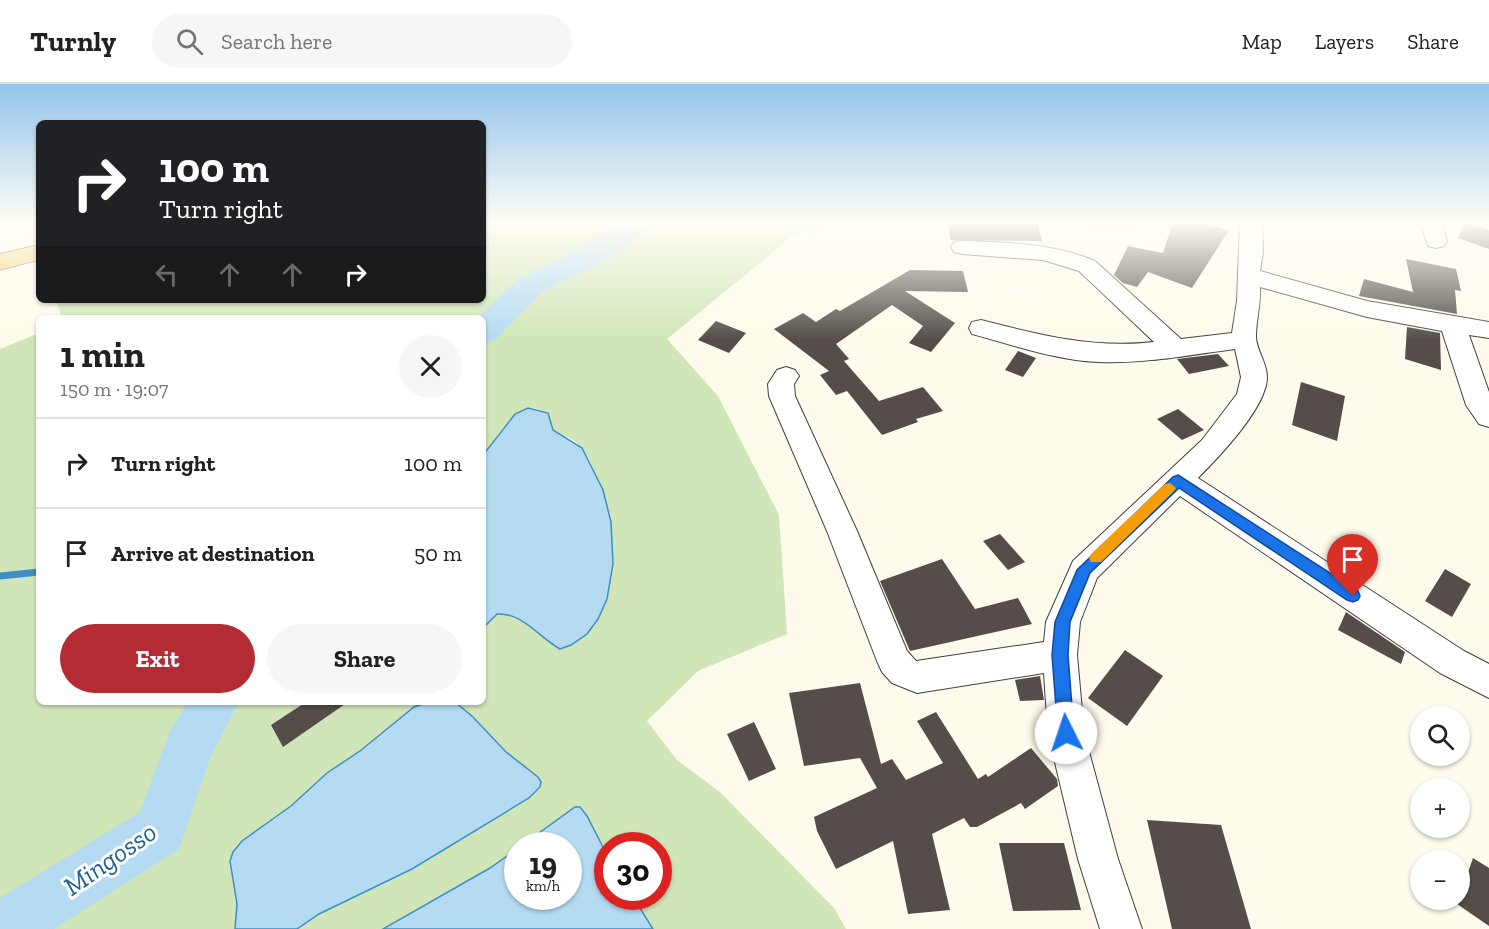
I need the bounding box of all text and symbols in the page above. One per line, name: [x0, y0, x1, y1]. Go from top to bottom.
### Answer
search box: [152, 14, 572, 68]
text: Turnly: [30, 25, 116, 58]
icon: search: [173, 25, 206, 58]
text: Search here: [221, 28, 332, 55]
text: Map: [1242, 29, 1282, 54]
text: Layers: [1315, 29, 1374, 54]
text: Share: [1407, 29, 1459, 54]
text: 100 m: [159, 142, 269, 193]
icon: right: [60, 144, 138, 222]
text: Turn right: [159, 193, 283, 225]
icon: left: [150, 258, 183, 291]
icon: ahead: [213, 258, 246, 291]
icon: ahead: [276, 258, 309, 291]
icon: right: [339, 258, 372, 291]
text: 1 min: [60, 333, 145, 376]
button: close: [399, 335, 462, 398]
text: 150 m · 19:07: [60, 377, 168, 401]
icon: right: [60, 447, 93, 480]
text: Turn right: [111, 450, 215, 477]
text: 100 m: [404, 450, 462, 477]
pin: [1327, 534, 1378, 596]
icon: arrive: [60, 537, 93, 570]
text: Arrive at destination: [111, 540, 314, 567]
text: 50 m: [414, 540, 462, 567]
icon: arrive: [1336, 543, 1369, 576]
button: Exit: [60, 624, 255, 693]
button: Share: [267, 624, 462, 693]
position arrow: [1034, 701, 1098, 765]
map controls: [1410, 706, 1470, 910]
button: search: [1410, 706, 1470, 766]
button: +: [1410, 778, 1470, 838]
water label: Mingosso: [57, 815, 163, 903]
speed limit sign: 30: [594, 832, 672, 910]
text: 19: [529, 846, 557, 882]
button: −: [1410, 850, 1470, 910]
text: km/h: [526, 877, 560, 895]

